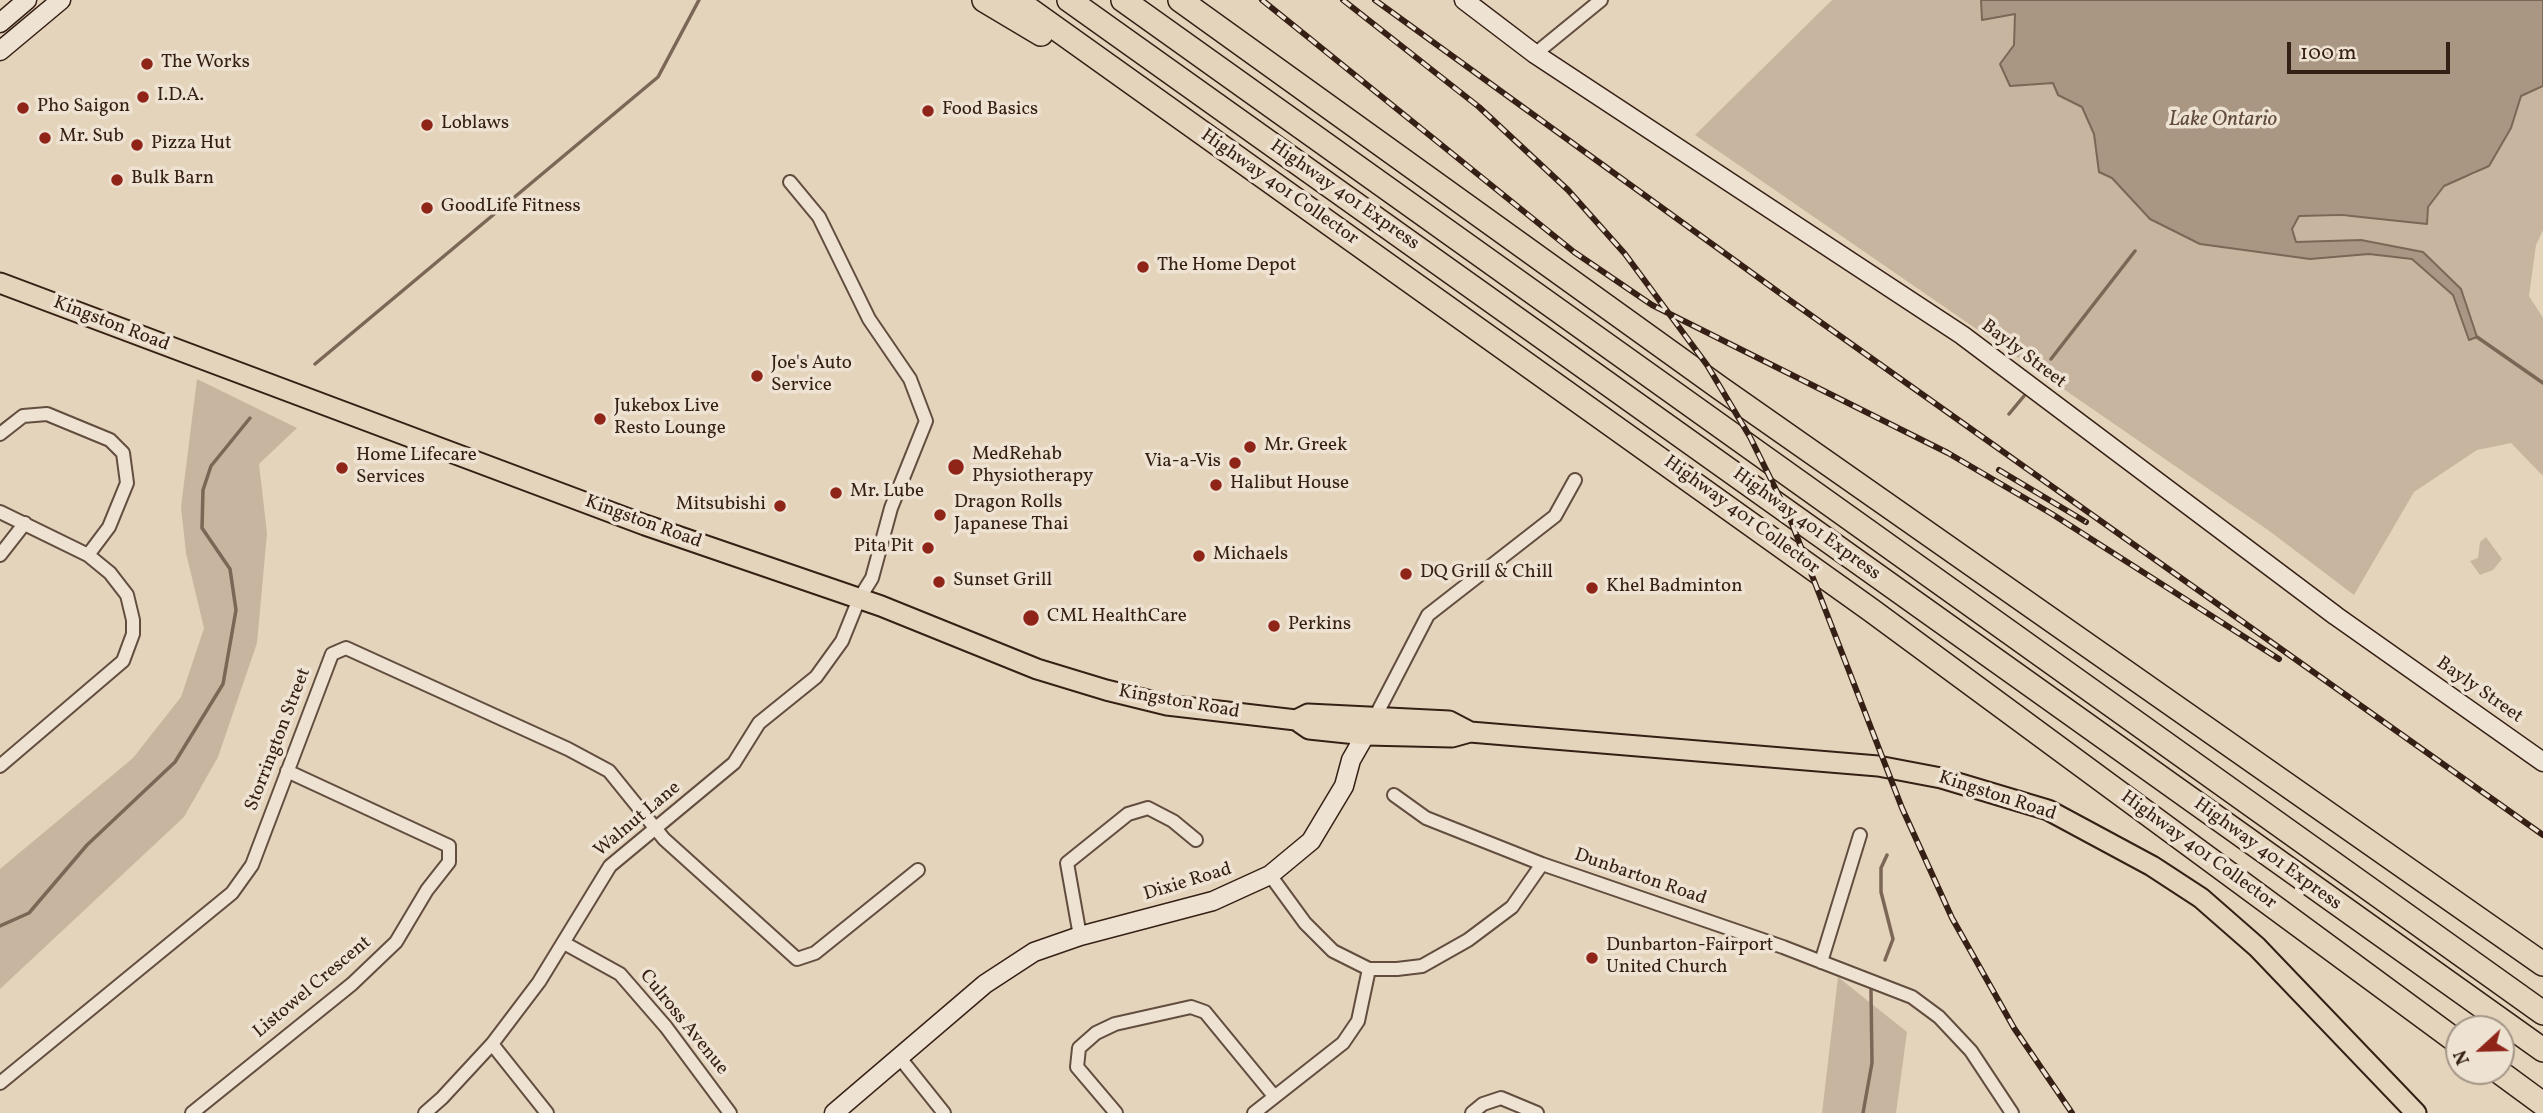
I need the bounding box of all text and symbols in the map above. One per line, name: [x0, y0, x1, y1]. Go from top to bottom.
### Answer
scale bar: [2291, 28, 2454, 72]
text: 100 m: [2300, 39, 2357, 68]
place label: The Works: [161, 53, 250, 75]
marker: The Works: [139, 56, 155, 72]
place label: I.D.A.: [157, 86, 204, 108]
marker: I.D.A.: [135, 89, 151, 105]
place label: Pho Saigon: [37, 97, 130, 119]
marker: Pho Saigon: [15, 100, 31, 116]
place label: Food Basics: [942, 100, 1038, 122]
marker: Food Basics: [920, 103, 936, 119]
water label: Lake Ontario: [2169, 108, 2277, 134]
place label: Loblaws: [441, 114, 509, 136]
marker: Loblaws: [419, 117, 435, 133]
street label: Highway 401 Collector: [1196, 125, 1362, 251]
place label: Mr. Sub: [59, 127, 124, 149]
marker: Mr. Sub: [37, 130, 53, 146]
place label: Pizza Hut: [151, 134, 232, 156]
street label: Highway 401 Express: [1265, 136, 1423, 256]
marker: Pizza Hut: [129, 137, 145, 153]
place label: Bulk Barn: [131, 169, 214, 191]
marker: Bulk Barn: [109, 172, 125, 188]
place label: GoodLife Fitness: [441, 197, 581, 219]
marker: GoodLife Fitness: [419, 200, 435, 216]
place label: The Home Depot: [1157, 256, 1296, 278]
marker: The Home Depot: [1135, 259, 1151, 275]
street label: Kingston Road: [50, 292, 172, 358]
street label: Bayly Street: [1976, 316, 2070, 394]
place label: Joe's Auto Service: [771, 354, 852, 398]
marker: Joe's Auto Service: [749, 368, 765, 384]
place label: Jukebox Live Resto Lounge: [614, 397, 726, 441]
marker: Jukebox Live Resto Lounge: [592, 411, 608, 427]
place label: Mr. Greek: [1264, 436, 1347, 458]
marker: Mr. Greek: [1242, 439, 1258, 455]
place label: MedRehab Physiotherapy: [972, 445, 1093, 489]
place label: Home Lifecare Services: [356, 446, 477, 490]
place label: Via-a-Vis: [1145, 452, 1221, 474]
street label: Highway 401 Collector: [1659, 452, 1823, 580]
marker: Via-a-Vis: [1227, 455, 1243, 471]
marker: MedRehab Physiotherapy: [946, 457, 966, 477]
marker: Home Lifecare Services: [334, 460, 350, 476]
street label: Highway 401 Express: [1728, 464, 1884, 586]
place label: Halibut House: [1230, 474, 1349, 496]
marker: Halibut House: [1208, 477, 1224, 493]
place label: Mr. Lube: [850, 482, 924, 504]
marker: Mr. Lube: [828, 485, 844, 501]
street label: Kingston Road: [582, 491, 704, 555]
place label: Dragon Rolls Japanese Thai: [954, 493, 1069, 537]
place label: Mitsubishi: [676, 495, 766, 517]
marker: Mitsubishi: [772, 498, 788, 514]
marker: Dragon Rolls Japanese Thai: [932, 507, 948, 523]
place label: Pita Pit: [854, 537, 914, 559]
marker: Pita Pit: [920, 540, 936, 556]
place label: Michaels: [1213, 545, 1288, 567]
marker: Michaels: [1191, 548, 1207, 564]
place label: DQ Grill & Chill: [1420, 563, 1553, 585]
marker: DQ Grill & Chill: [1398, 566, 1414, 582]
place label: Sunset Grill: [953, 571, 1052, 593]
marker: Sunset Grill: [931, 574, 947, 590]
place label: Khel Badminton: [1606, 577, 1743, 599]
marker: Khel Badminton: [1584, 580, 1600, 596]
place label: CML HealthCare: [1047, 607, 1187, 629]
marker: CML HealthCare: [1021, 608, 1041, 628]
place label: Perkins: [1288, 615, 1351, 637]
marker: Perkins: [1266, 618, 1282, 634]
street label: Bayly Street: [2431, 653, 2527, 729]
street label: Storrington Street: [241, 665, 317, 815]
street label: Kingston Road: [1117, 681, 1241, 725]
street label: Kingston Road: [1935, 767, 2059, 827]
street label: Walnut Lane: [590, 777, 686, 863]
street label: Highway 401 Collector: [2116, 787, 2280, 915]
street label: Highway 401 Express: [2189, 794, 2345, 916]
street label: Dunbarton Road: [1571, 845, 1709, 911]
street label: Dixie Road: [1141, 859, 1235, 907]
street label: Listowel Crescent: [249, 932, 377, 1044]
place label: Dunbarton-Fairport United Church: [1606, 936, 1774, 980]
marker: Dunbarton-Fairport United Church: [1584, 950, 1600, 966]
street label: Culross Avenue: [634, 966, 732, 1080]
north arrow: [2445, 1015, 2515, 1085]
text: N: [2448, 1046, 2477, 1068]

